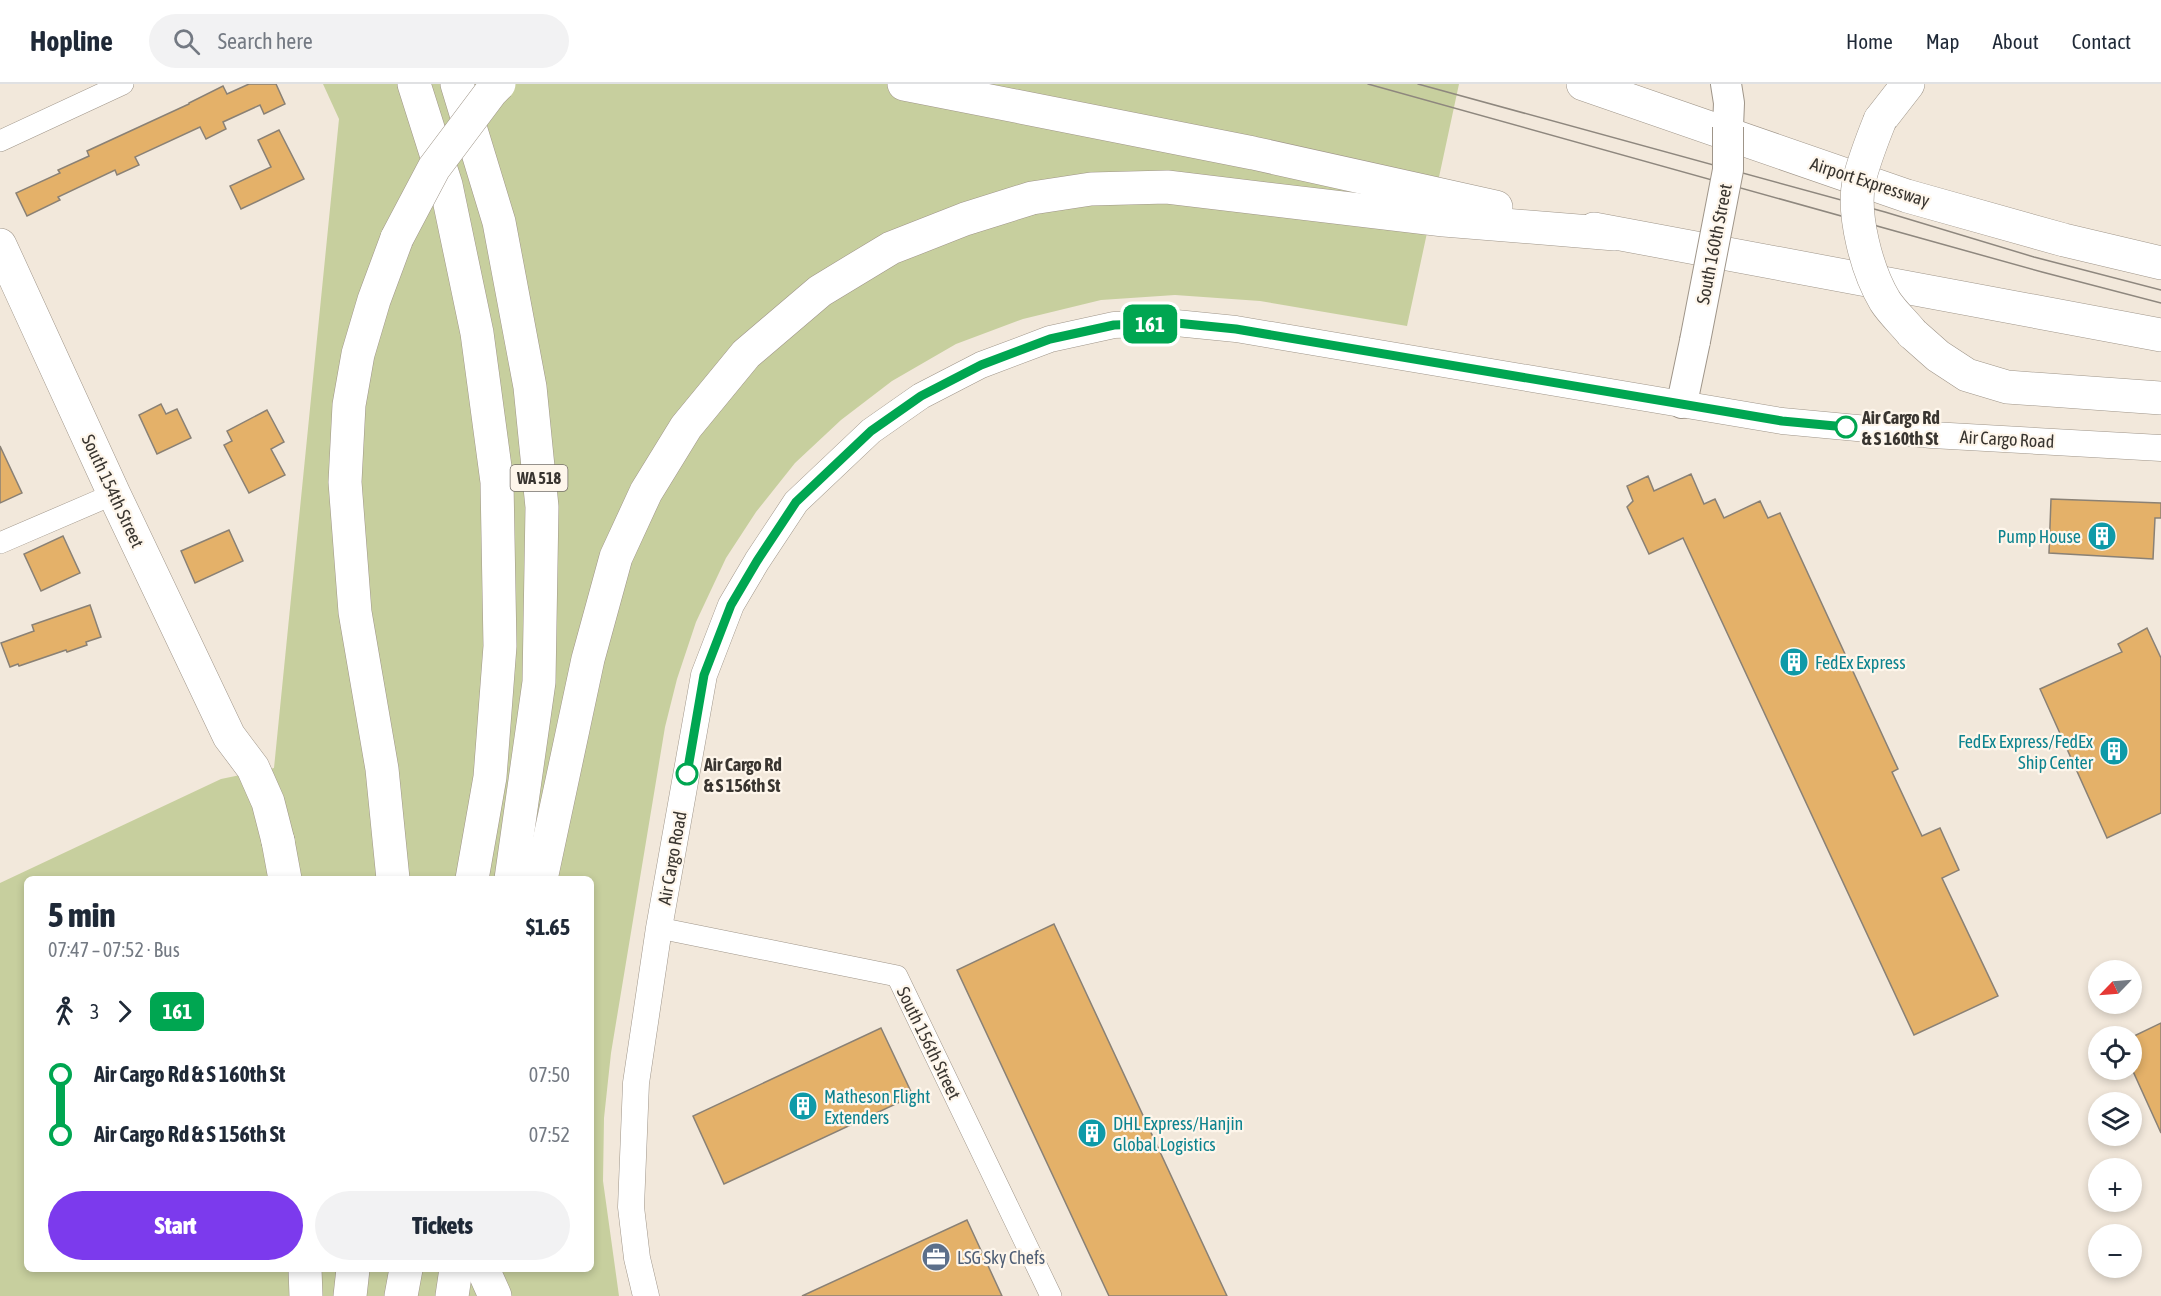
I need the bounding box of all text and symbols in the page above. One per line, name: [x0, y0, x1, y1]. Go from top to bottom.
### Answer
search box: [149, 14, 569, 68]
text: Hopline: [30, 25, 113, 57]
icon: search: [170, 25, 203, 58]
text: Search here: [218, 28, 313, 54]
text: Home: [1846, 29, 1893, 53]
text: Map: [1926, 29, 1960, 53]
text: About: [1993, 29, 2039, 53]
text: Contact: [2072, 29, 2131, 53]
street label: Airport Expressway: [1808, 153, 1932, 211]
street label: South 160th Street: [1692, 182, 1736, 306]
line badge: 161: [1116, 304, 1184, 344]
text: 161: [1135, 312, 1165, 336]
place label: Air Cargo Rd & S 160th St: [1861, 407, 1940, 449]
marker: Air Cargo Rd & S 160th St: [1835, 416, 1857, 438]
street label: Air Cargo Road: [1959, 426, 2055, 452]
street label: South 154th Street: [78, 431, 148, 551]
road number: WA 518: [510, 465, 568, 491]
building icon: Pump House: [2086, 520, 2118, 552]
place label: Pump House: [1997, 526, 2081, 547]
building icon: FedEx Express: [1778, 646, 1810, 678]
place label: FedEx Express: [1815, 652, 1906, 673]
place label: FedEx Express/FedEx Ship Center: [1958, 731, 2094, 773]
building icon: FedEx Express/FedEx Ship Center: [2098, 735, 2130, 767]
place label: Air Cargo Rd & S 156th St: [703, 754, 782, 796]
marker: Air Cargo Rd & S 156th St: [676, 763, 698, 785]
street label: Air Cargo Road: [653, 810, 691, 906]
text: 5 min: [48, 896, 115, 934]
text: $1.65: [526, 914, 570, 940]
text: 07:47 – 07:52 · Bus: [48, 938, 180, 961]
north arrow: [2088, 960, 2142, 1014]
map controls: [2088, 960, 2142, 1278]
street label: South 156th Street: [893, 983, 965, 1103]
icon: walk: [48, 995, 81, 1028]
icon: forward: [108, 995, 141, 1028]
text: 161: [162, 999, 192, 1023]
text: 3: [90, 1000, 99, 1023]
button: locate: [2088, 1026, 2142, 1080]
text: Air Cargo Rd & S 160th St: [94, 1061, 285, 1087]
text: 07:50: [529, 1063, 570, 1086]
place label: Matheson Flight Extenders: [824, 1086, 930, 1128]
building icon: Matheson Flight Extenders: [787, 1090, 819, 1122]
button: layers: [2088, 1092, 2142, 1146]
place label: DHL Express/Hanjin Global Logistics: [1113, 1113, 1243, 1155]
building icon: DHL Express/Hanjin Global Logistics: [1076, 1117, 1108, 1149]
text: Air Cargo Rd & S 156th St: [94, 1121, 285, 1147]
text: 07:52: [529, 1123, 570, 1146]
button: +: [2088, 1158, 2142, 1212]
button: Start: [48, 1191, 303, 1260]
button: Tickets: [315, 1191, 570, 1260]
button: −: [2088, 1224, 2142, 1278]
office icon: LSG Sky Chefs: [920, 1241, 952, 1273]
place label: LSG Sky Chefs: [957, 1247, 1045, 1268]

